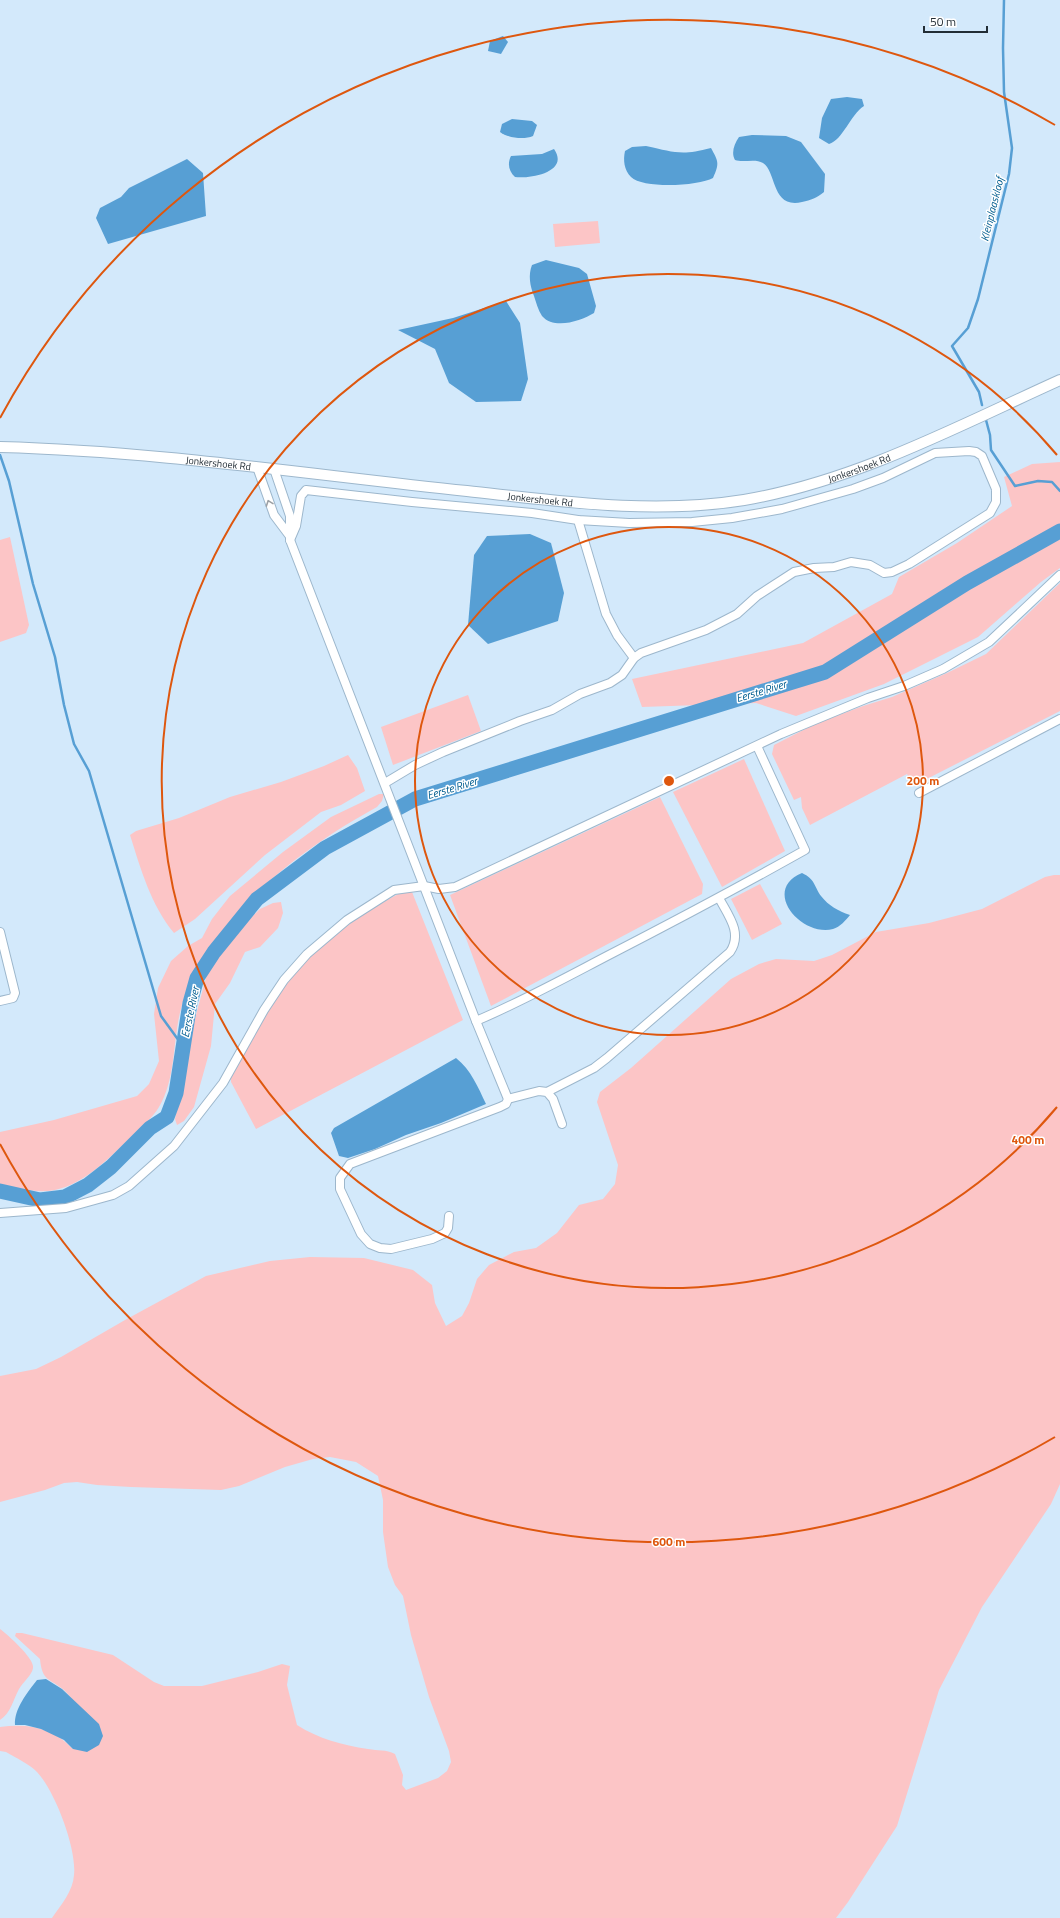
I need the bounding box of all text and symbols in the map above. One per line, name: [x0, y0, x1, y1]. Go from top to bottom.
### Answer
scale bar: [924, 8, 987, 34]
text: 50 m: [930, 12, 956, 31]
water label: Kleinplaaskloof: [976, 173, 1008, 243]
street label: Jonkershoek Rd: [826, 450, 893, 487]
street label: Jonkershoek Rd: [185, 453, 252, 474]
street label: Jonkershoek Rd: [507, 489, 574, 510]
one-way arrow: [266, 500, 274, 507]
water label: Eerste River: [734, 675, 789, 706]
text: 200 m: [907, 771, 939, 790]
water label: Eerste River: [425, 772, 480, 803]
centre of rings: [662, 774, 676, 788]
water label: Eerste River: [177, 984, 204, 1039]
text: 400 m: [1012, 1130, 1044, 1149]
text: 600 m: [653, 1532, 685, 1551]

